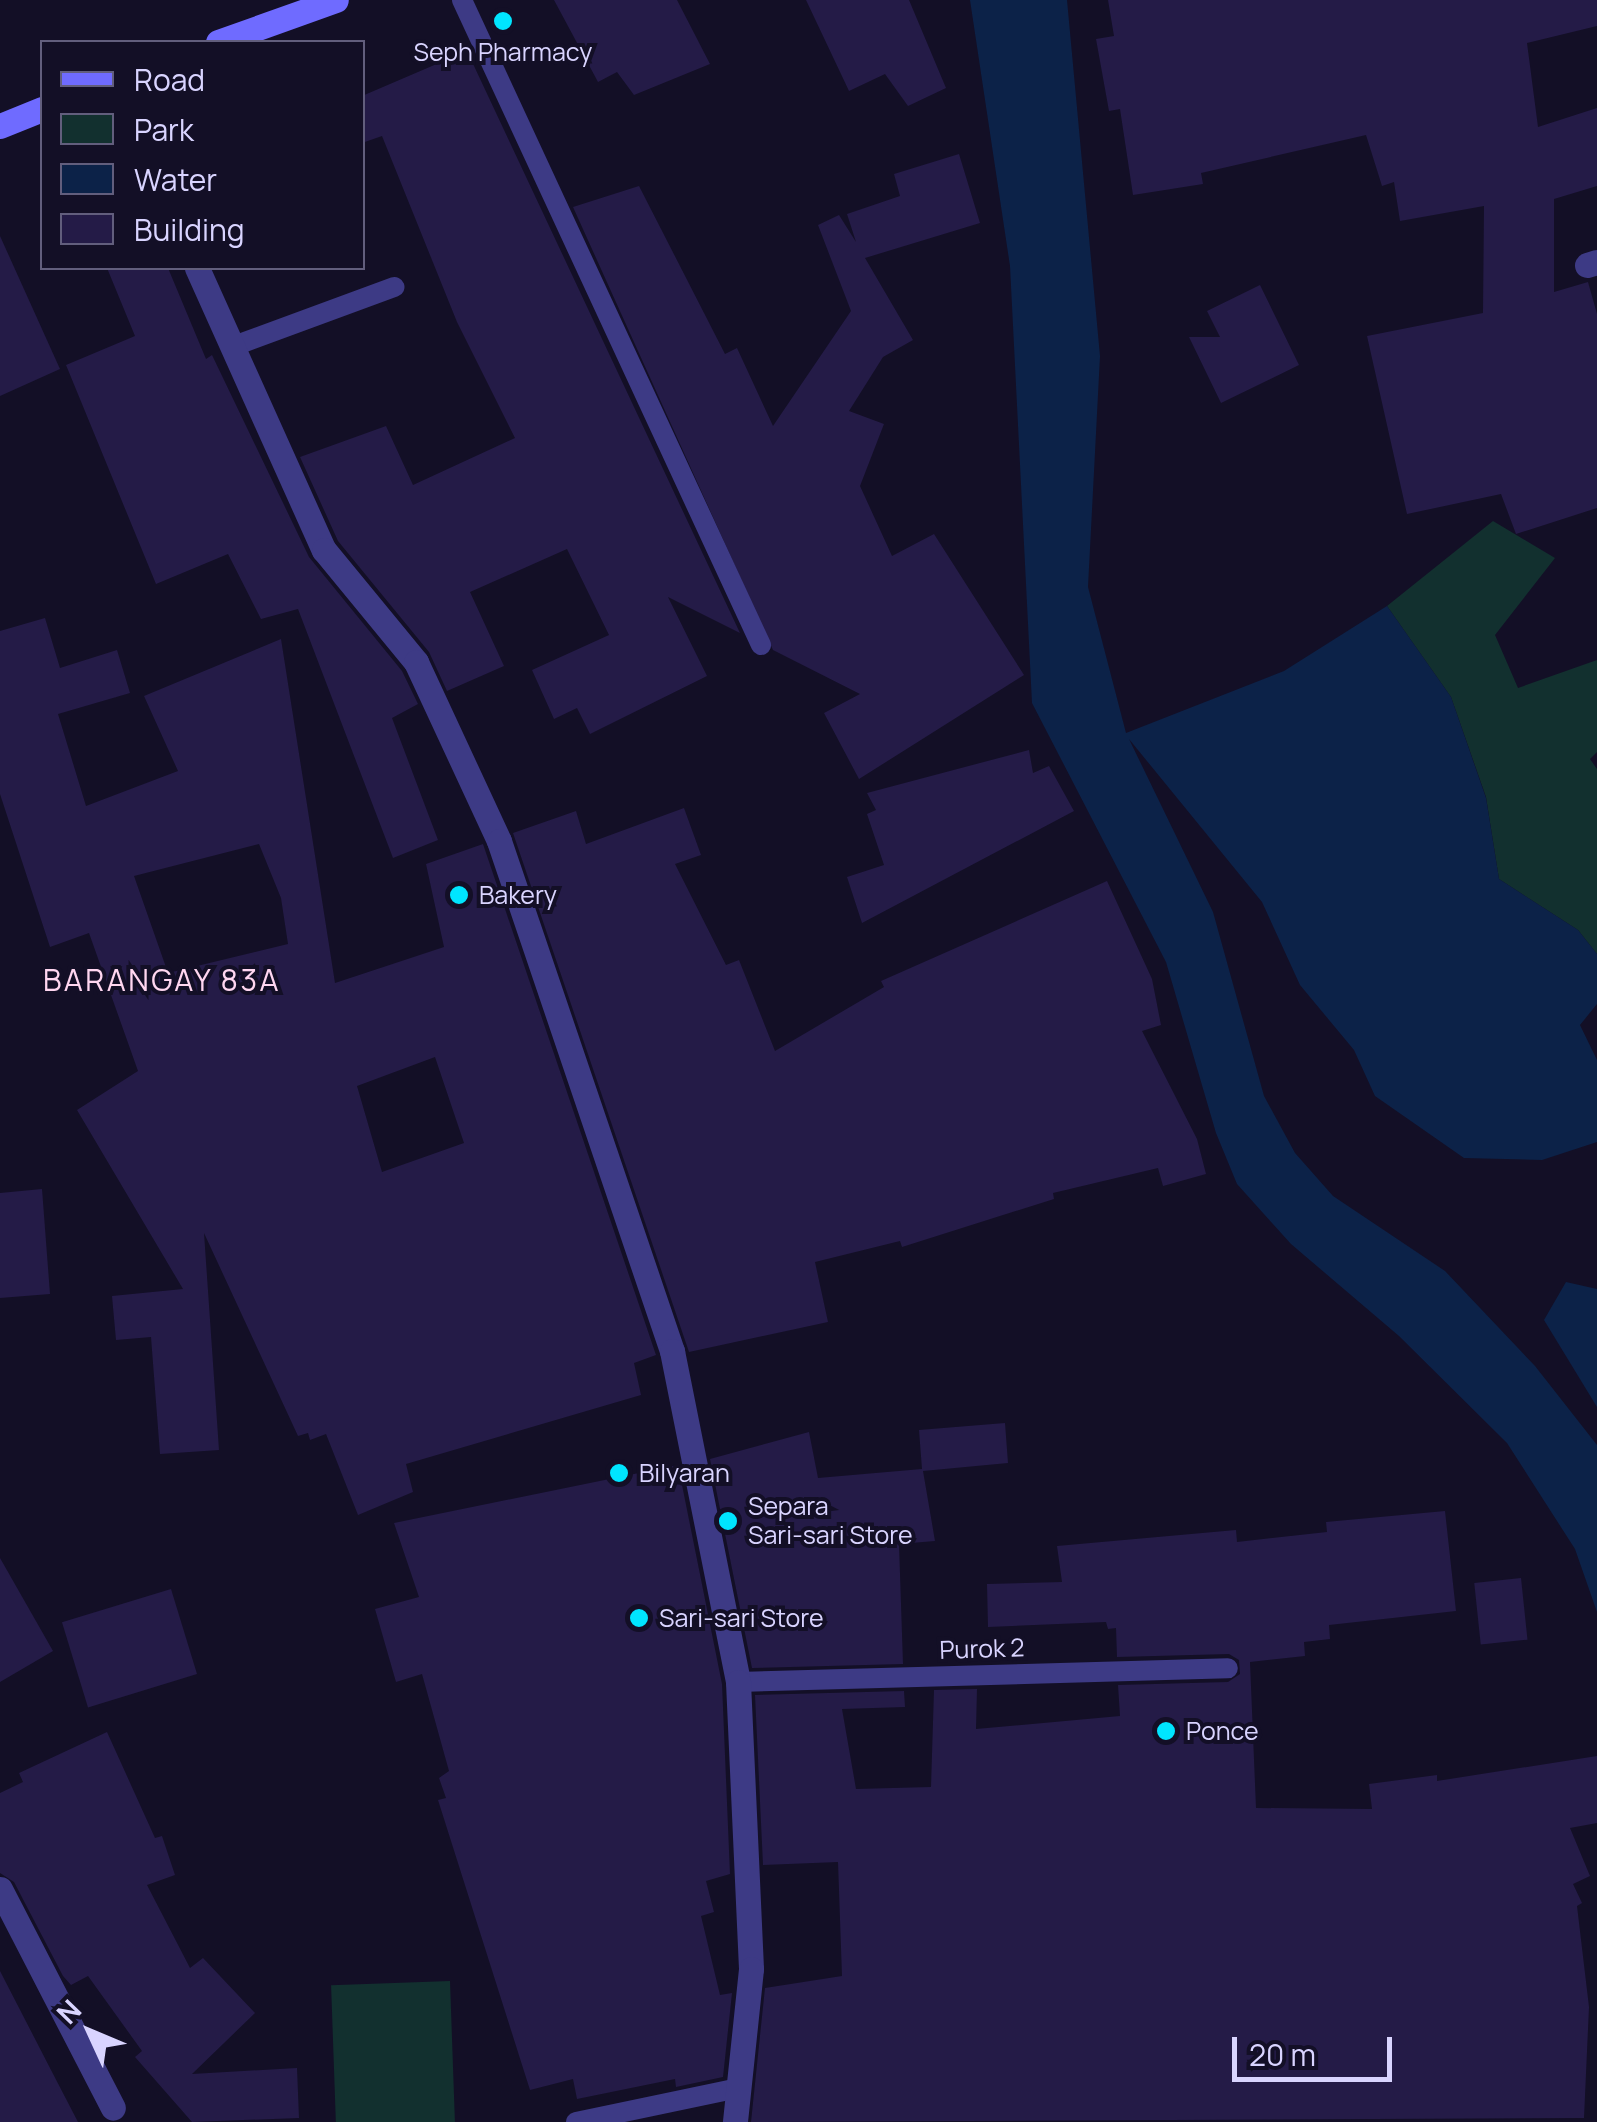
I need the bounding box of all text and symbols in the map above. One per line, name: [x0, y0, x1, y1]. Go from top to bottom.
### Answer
marker: Seph Pharmacy: [492, 10, 514, 32]
place label: Seph Pharmacy: [414, 37, 592, 67]
legend: [40, 40, 365, 270]
text: Road: [134, 59, 205, 100]
text: Park: [134, 109, 194, 150]
text: Water: [134, 159, 217, 200]
text: Building: [134, 209, 245, 250]
place label: Bakery: [479, 880, 557, 910]
marker: Bakery: [448, 884, 470, 906]
district label: BARANGAY 83A: [42, 962, 282, 998]
place label: Bilyaran: [639, 1458, 730, 1488]
marker: Bilyaran: [608, 1462, 630, 1484]
place label: Separa Sari-sari Store: [748, 1492, 913, 1551]
marker: Separa Sari-sari Store: [717, 1510, 739, 1532]
place label: Sari-sari Store: [659, 1603, 824, 1633]
marker: Sari-sari Store: [628, 1607, 650, 1629]
street label: Purok 2: [939, 1633, 1025, 1665]
place label: Ponce: [1186, 1716, 1259, 1746]
marker: Ponce: [1155, 1720, 1177, 1742]
north arrow: [40, 1982, 140, 2082]
text: N: [48, 1991, 89, 2032]
scale bar: [1237, 2017, 1397, 2079]
text: 20 m: [1249, 2034, 1316, 2075]

